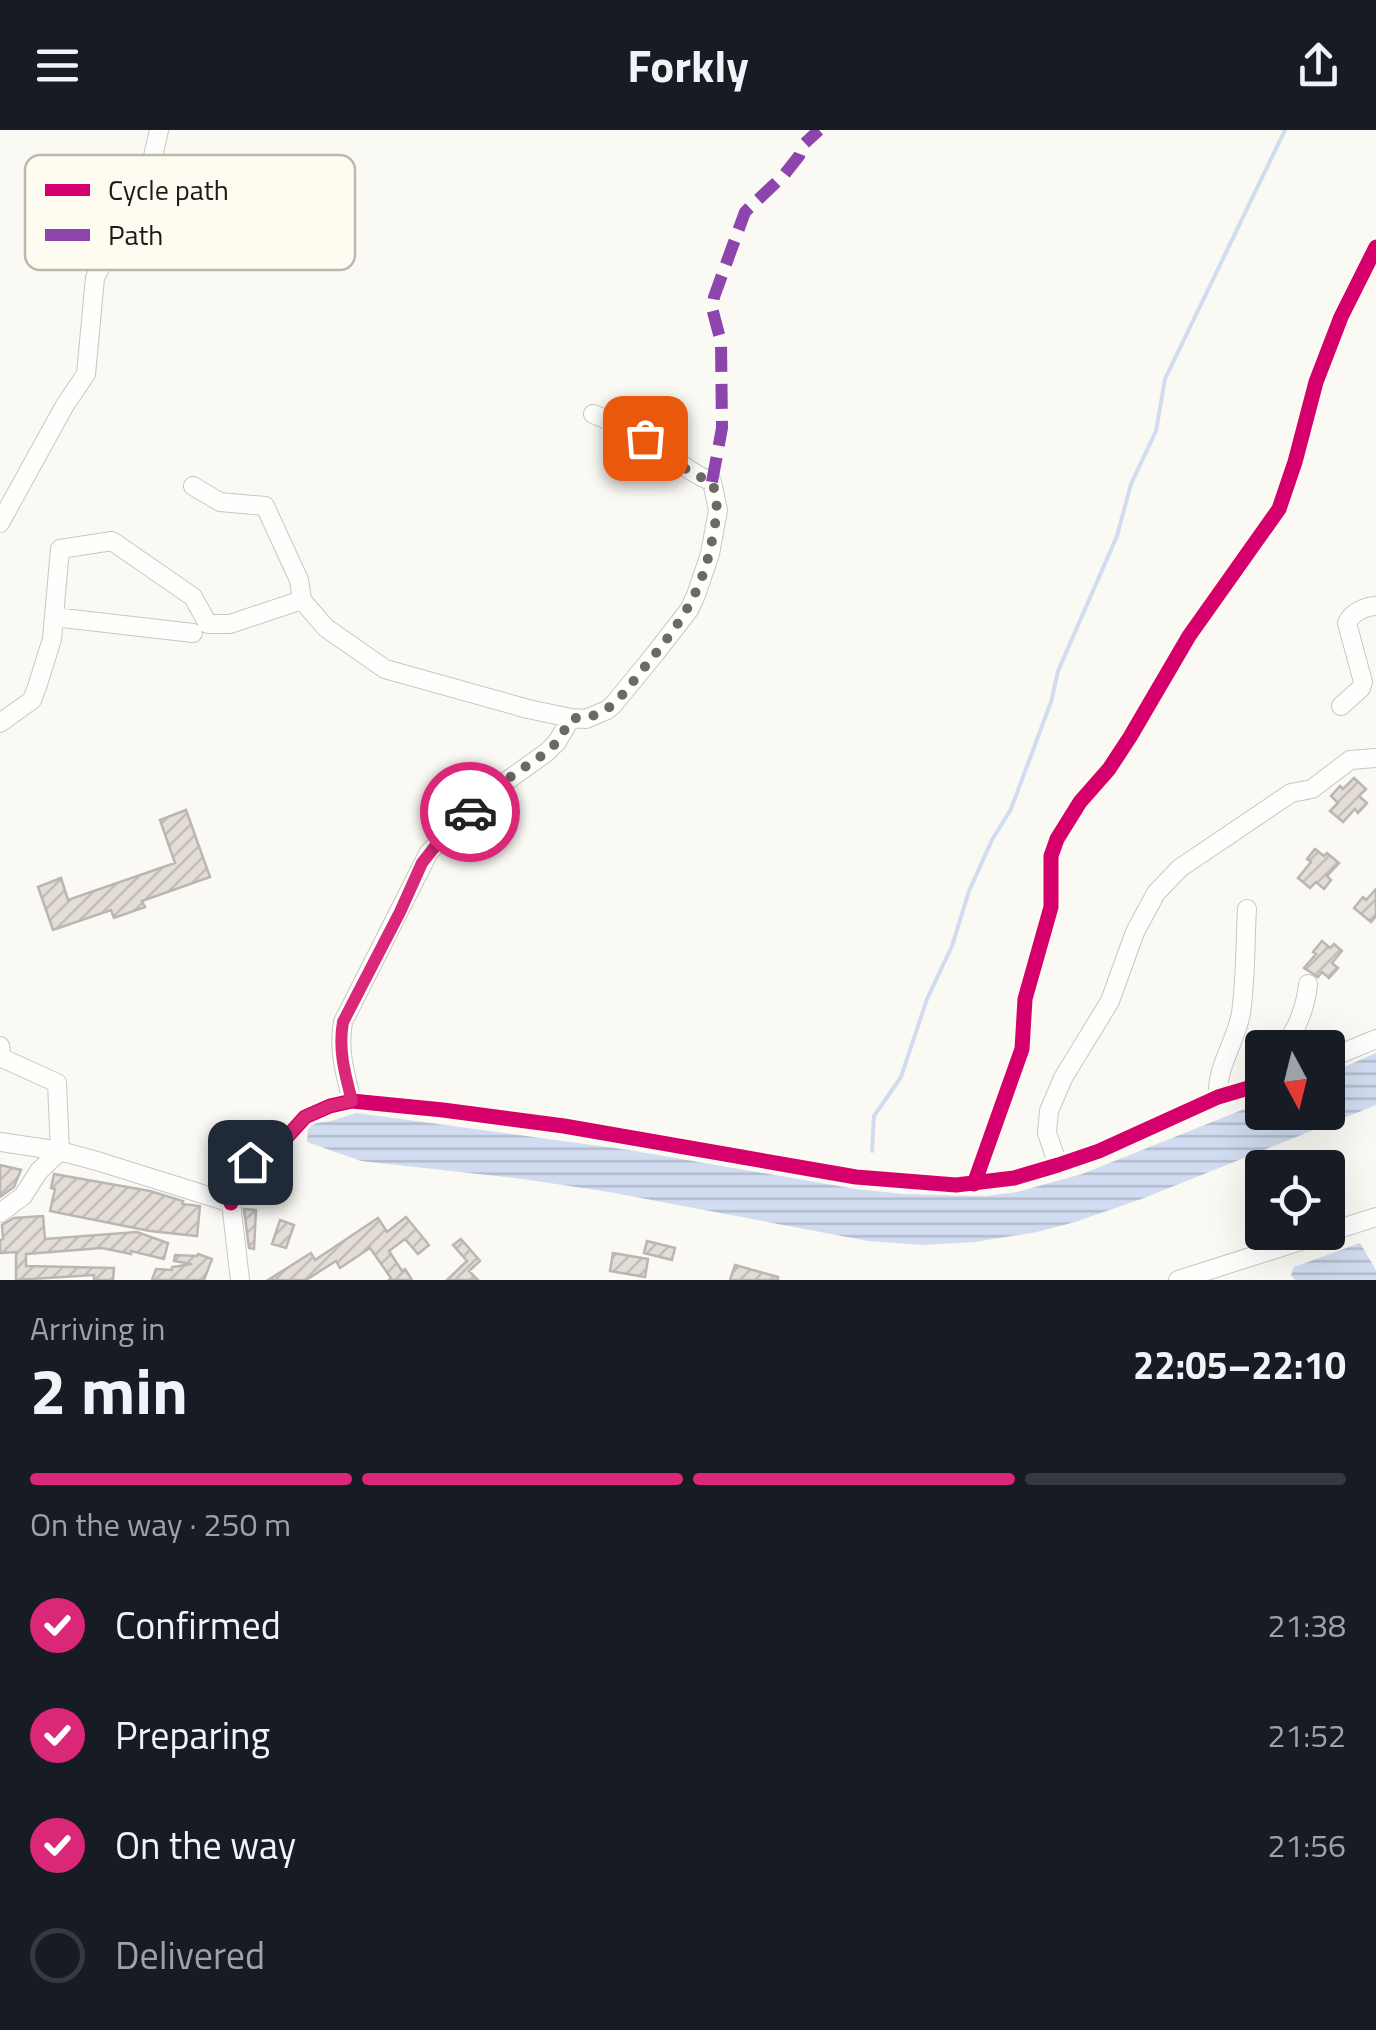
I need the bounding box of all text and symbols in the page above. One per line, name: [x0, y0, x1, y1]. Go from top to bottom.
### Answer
text: Forkly: [627, 31, 749, 99]
icon: menu: [30, 38, 85, 93]
icon: share: [1291, 38, 1346, 93]
legend: [25, 155, 355, 270]
text: Cycle path: [108, 168, 229, 211]
text: Path: [108, 213, 163, 256]
pin: [603, 396, 688, 481]
icon: bag: [618, 411, 673, 466]
courier: [420, 762, 520, 862]
icon: car: [443, 785, 498, 840]
north arrow: [1245, 1030, 1345, 1130]
map controls: [1245, 1030, 1345, 1250]
pin: [208, 1120, 293, 1205]
icon: home: [223, 1135, 278, 1190]
button: locate: [1245, 1150, 1345, 1250]
text: Arriving in: [30, 1304, 166, 1352]
text: 22:05–22:10: [1133, 1336, 1346, 1394]
text: 2 min: [30, 1340, 188, 1439]
text: On the way · 250 m: [30, 1500, 291, 1548]
text: Confirmed: [115, 1596, 281, 1654]
icon: check: [30, 1598, 85, 1653]
text: 21:38: [1267, 1601, 1346, 1649]
text: Preparing: [115, 1706, 270, 1764]
icon: check: [30, 1708, 85, 1763]
text: 21:52: [1267, 1711, 1346, 1759]
text: On the way: [115, 1816, 296, 1874]
icon: check: [30, 1818, 85, 1873]
text: 21:56: [1267, 1821, 1346, 1869]
text: Delivered: [115, 1926, 265, 1984]

